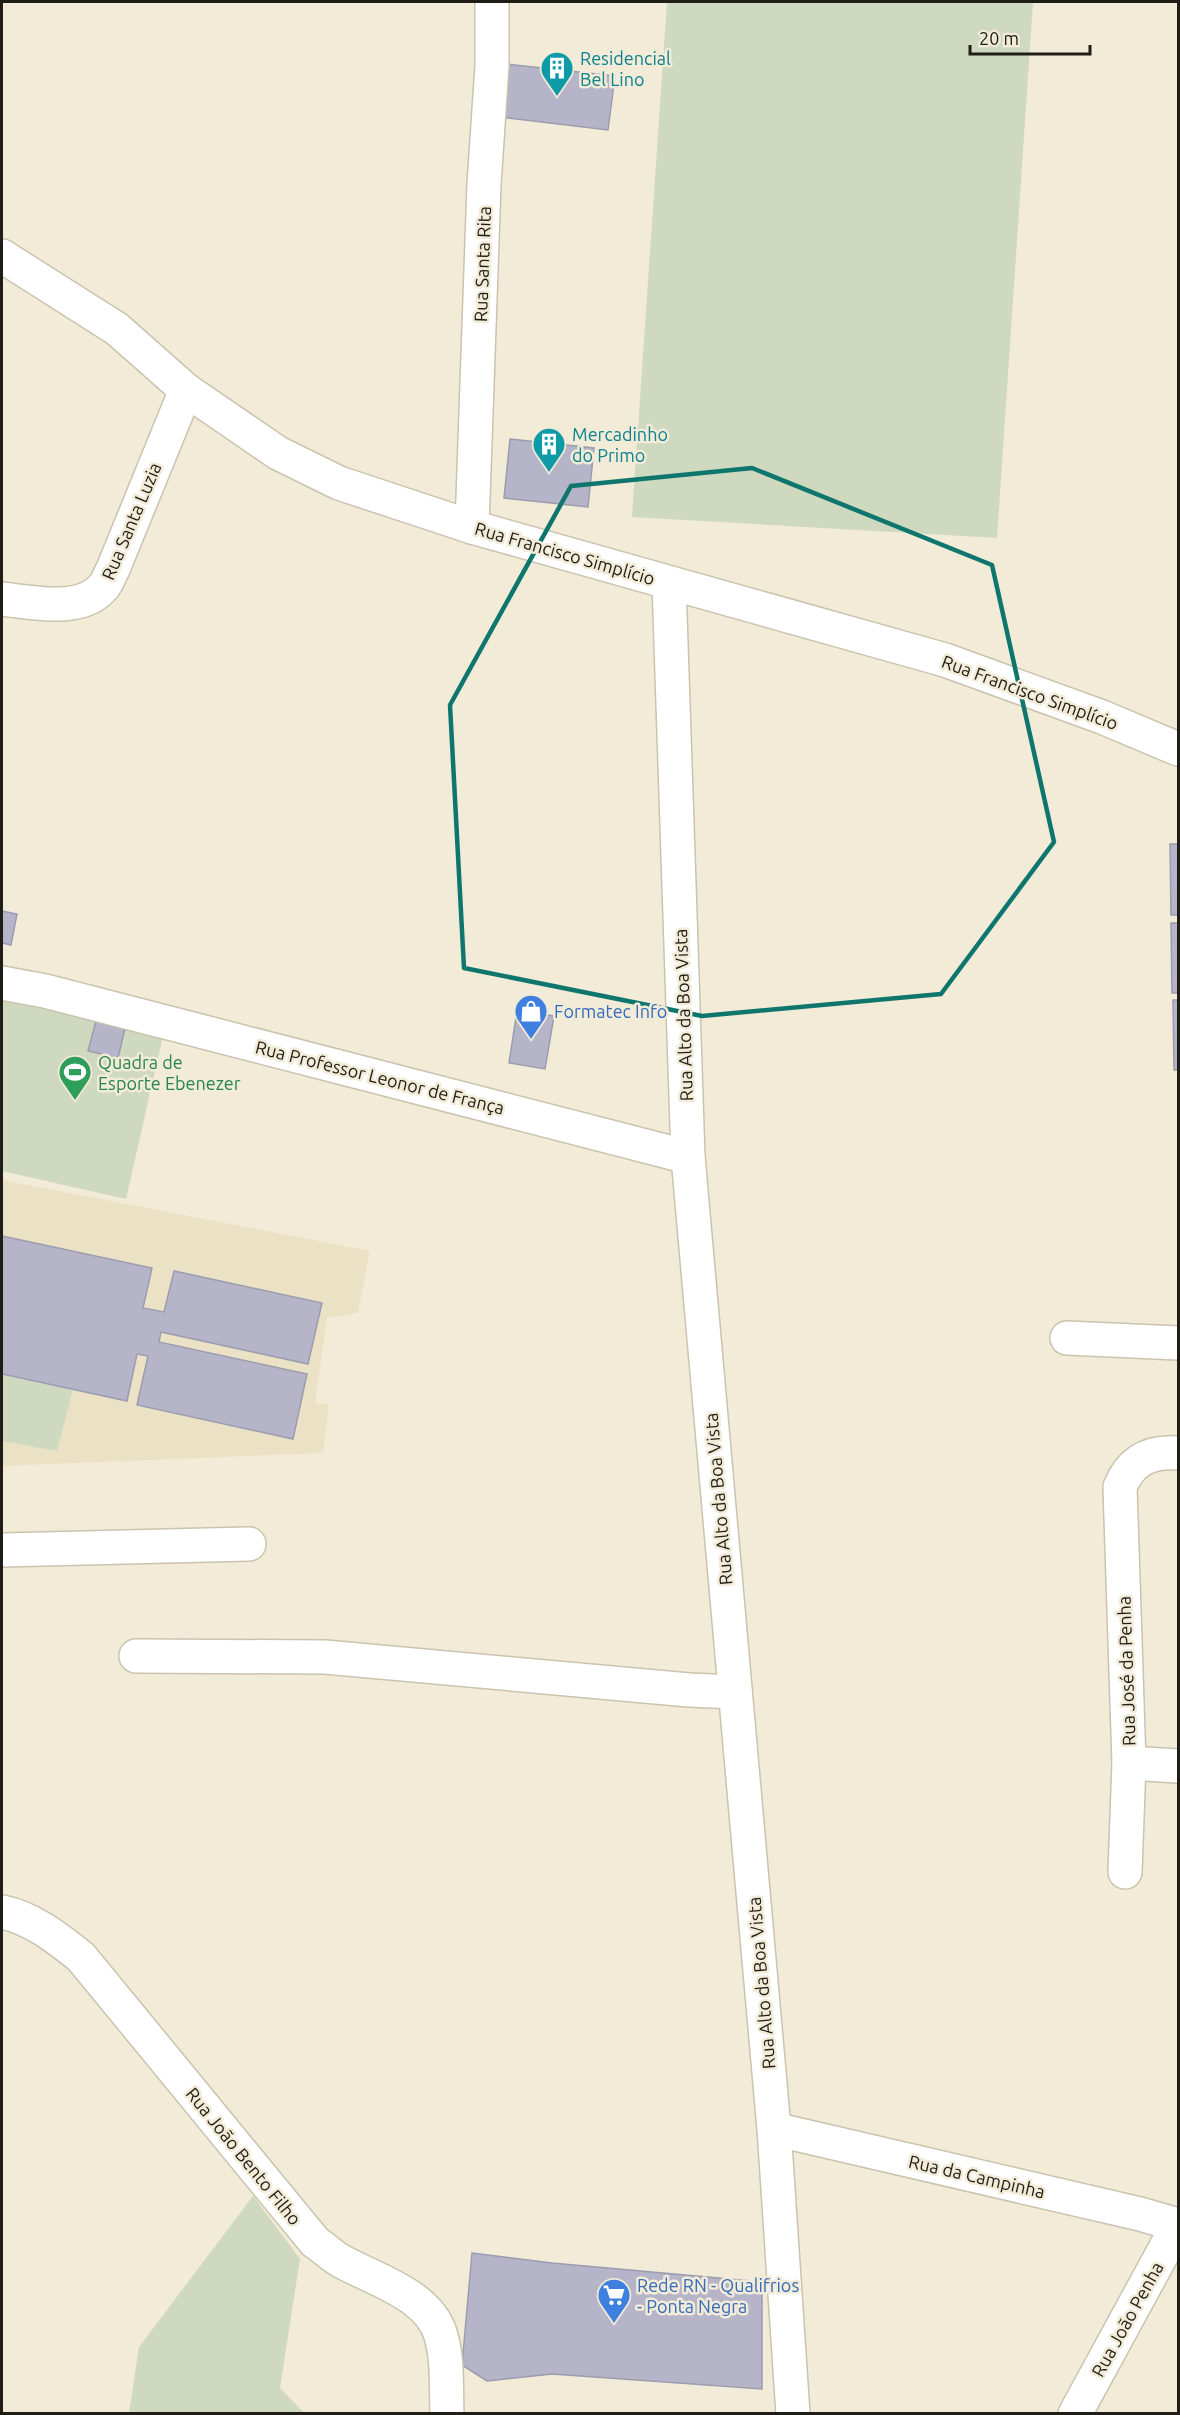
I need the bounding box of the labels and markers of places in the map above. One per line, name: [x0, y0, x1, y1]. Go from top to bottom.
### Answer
place label: Residencial Bel Lino: [580, 48, 671, 89]
building icon: Residencial Bel Lino: [539, 50, 575, 97]
place label: Mercadinho do Primo: [572, 424, 668, 465]
building icon: Mercadinho do Primo: [531, 426, 567, 473]
shop icon: Formatec Info: [513, 993, 549, 1040]
place label: Formatec Info: [554, 1001, 667, 1021]
place label: Quadra de Esporte Ebenezer: [98, 1052, 241, 1093]
sports icon: Quadra de Esporte Ebenezer: [57, 1054, 93, 1101]
place label: Rede RN - Qualifrios - Ponta Negra: [637, 2275, 799, 2316]
supermarket icon: Rede RN - Qualifrios - Ponta Negra: [596, 2277, 632, 2324]

